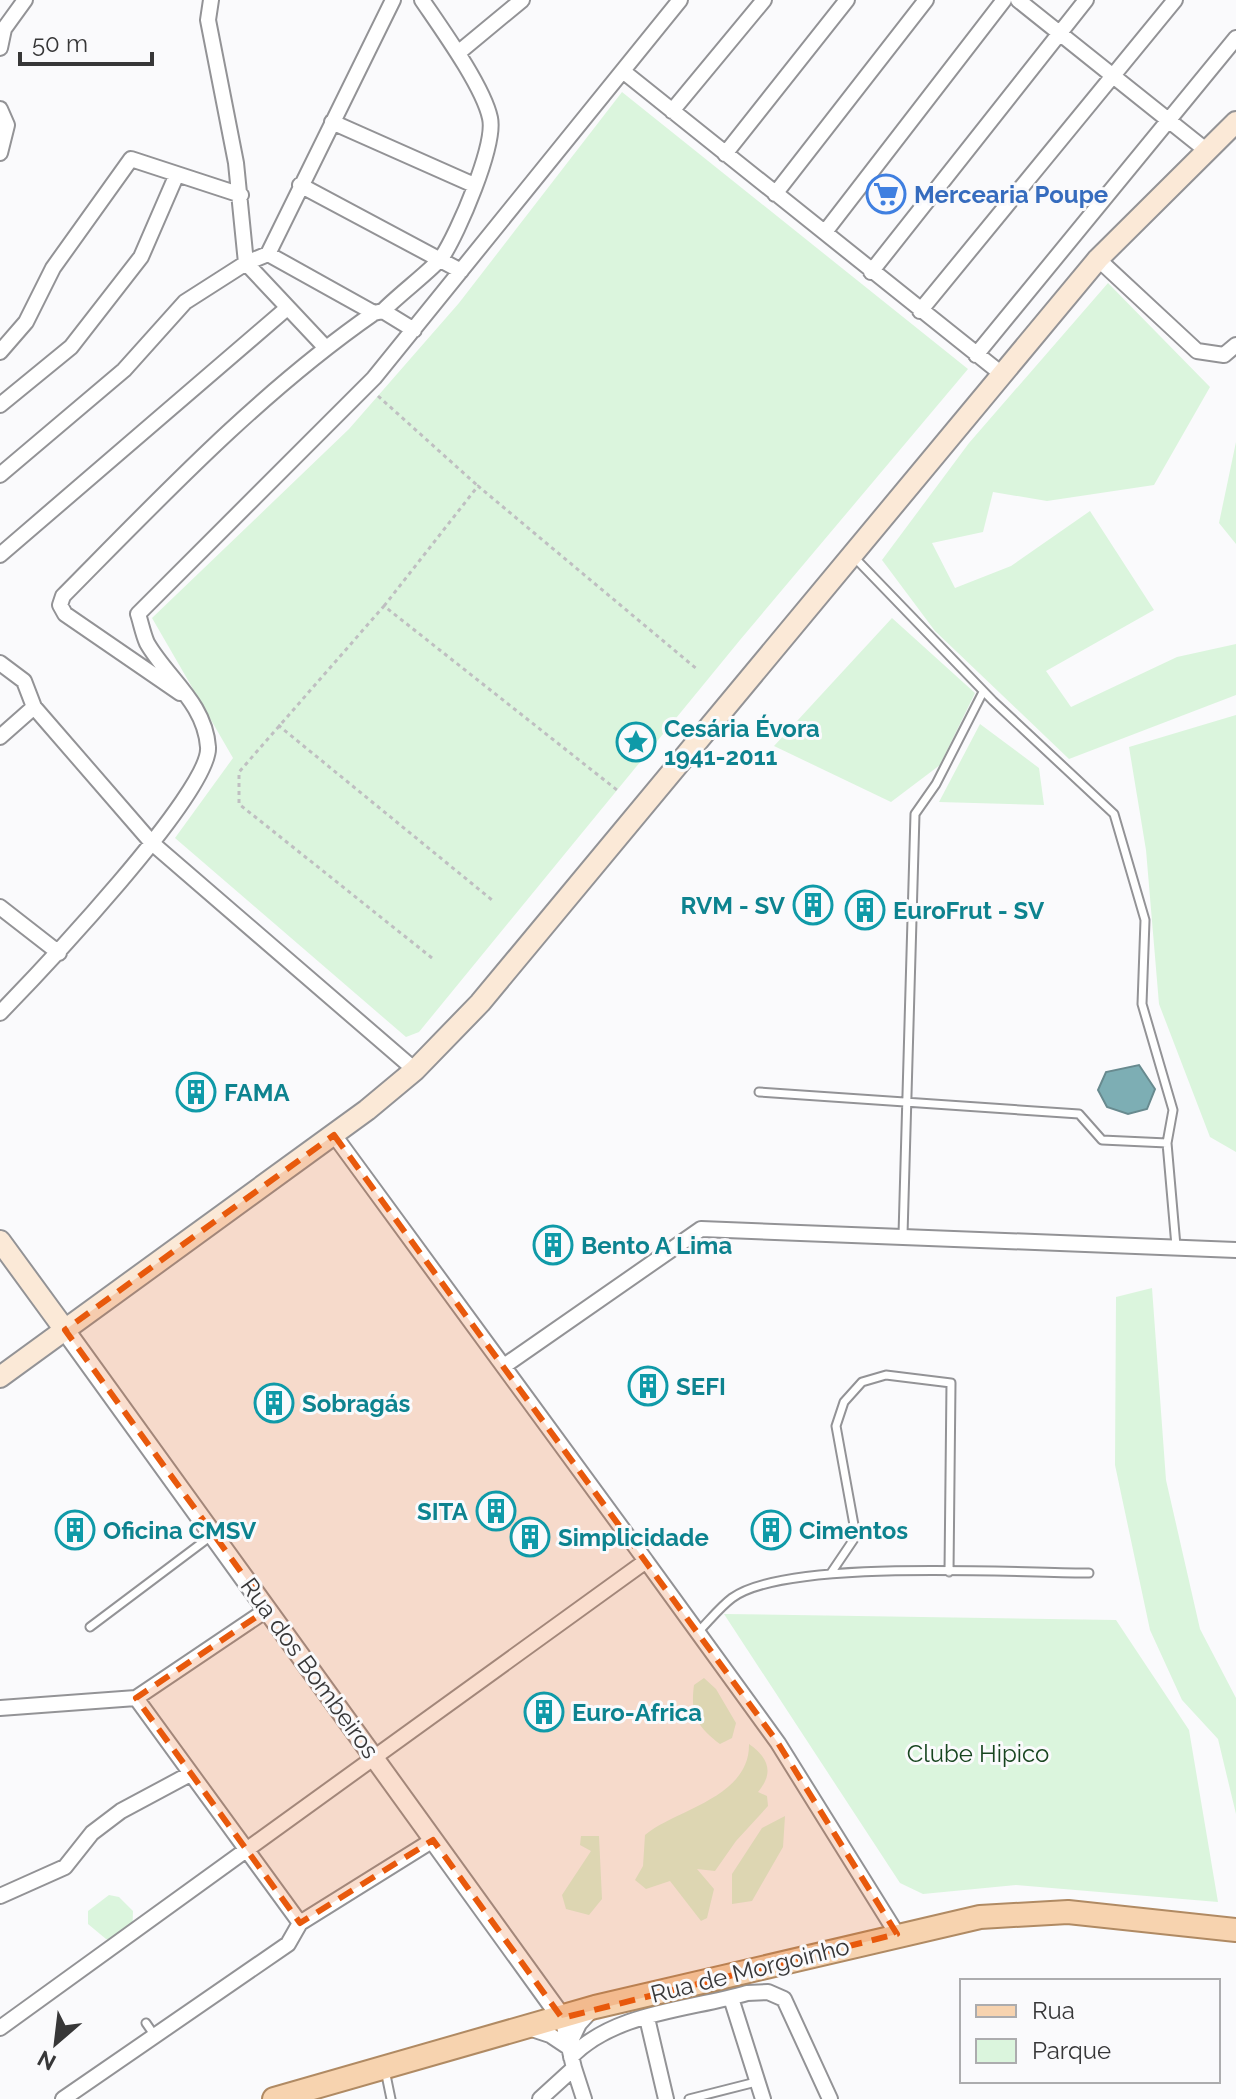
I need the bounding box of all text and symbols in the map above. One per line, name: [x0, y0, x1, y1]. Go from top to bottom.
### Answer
scale bar: [20, 16, 152, 66]
text: 50 m: [32, 29, 88, 58]
supermarket icon: Mercearia Poupe: [865, 173, 907, 215]
place label: Mercearia Poupe: [914, 180, 1108, 209]
place label: Cesária Évora 1941-2011: [664, 714, 820, 771]
place icon: Cesária Évora 1941-2011: [615, 721, 657, 763]
building icon: RVM - SV: [792, 884, 834, 926]
building icon: EuroFrut - SV: [844, 889, 886, 931]
place label: RVM - SV: [681, 891, 786, 920]
place label: EuroFrut - SV: [893, 896, 1045, 925]
building icon: FAMA: [175, 1071, 217, 1113]
place label: FAMA: [224, 1078, 290, 1107]
building icon: Bento A Lima: [532, 1224, 574, 1266]
place label: Bento A Lima: [581, 1231, 732, 1260]
building icon: SEFI: [627, 1365, 669, 1407]
place label: SEFI: [676, 1372, 726, 1401]
building icon: Sobragás: [253, 1382, 295, 1424]
place label: Sobragás: [302, 1389, 410, 1418]
building icon: SITA: [475, 1490, 517, 1532]
place label: SITA: [417, 1497, 469, 1526]
building icon: Oficina CMSV: [54, 1509, 96, 1551]
building icon: Cimentos: [750, 1509, 792, 1551]
place label: Oficina CMSV: [103, 1516, 257, 1545]
building icon: Simplicidade: [509, 1516, 551, 1558]
place label: Cimentos: [799, 1516, 908, 1545]
place label: Simplicidade: [558, 1523, 709, 1552]
street label: Rua dos Bombeiros: [235, 1572, 385, 1764]
building icon: Euro-Africa: [523, 1691, 565, 1733]
place label: Euro-Africa: [572, 1698, 702, 1727]
park label: Clube Hipico: [907, 1739, 1049, 1768]
street label: Rua de Morgoinho: [648, 1931, 852, 2009]
legend: [960, 1979, 1220, 2083]
text: Rua: [1032, 1996, 1075, 2025]
north arrow: [16, 2003, 96, 2083]
text: Parque: [1032, 2036, 1111, 2065]
text: N: [33, 2045, 60, 2076]

